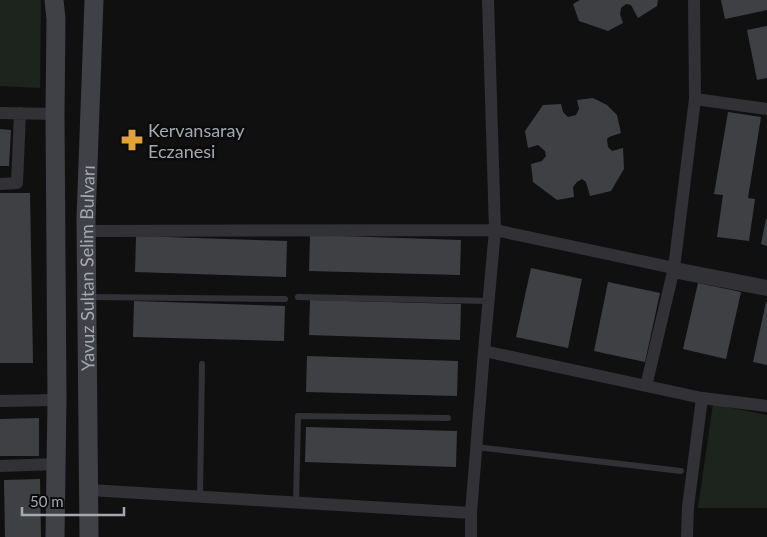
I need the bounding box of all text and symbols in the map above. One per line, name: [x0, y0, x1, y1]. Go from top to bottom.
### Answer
place label: Kervansaray Eczanesi: [148, 119, 245, 162]
pharmacy icon: Kervansaray Eczanesi: [119, 127, 145, 153]
street label: Yavuz Sultan Selim Bulvarı: [75, 165, 99, 371]
scale bar: [22, 484, 125, 516]
text: 50 m: [30, 492, 64, 510]

